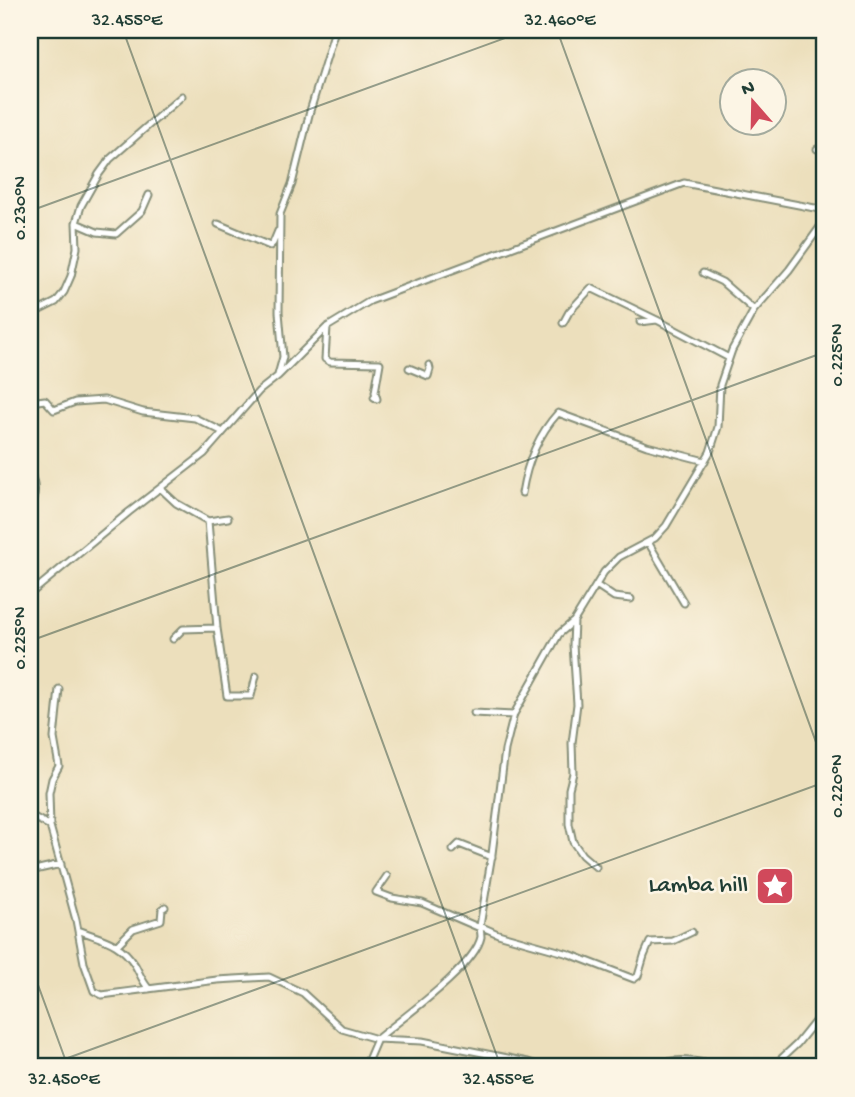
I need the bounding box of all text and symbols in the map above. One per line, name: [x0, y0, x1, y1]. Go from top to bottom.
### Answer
text: 32.455°E: [91, 11, 163, 32]
text: 32.460°E: [524, 11, 596, 32]
north arrow: [718, 66, 788, 136]
text: N: [739, 76, 758, 102]
text: 0.230°N: [11, 176, 32, 240]
text: 0.225°N: [828, 324, 849, 386]
text: 0.225°N: [11, 607, 32, 669]
text: 0.220°N: [828, 754, 849, 818]
place icon: Lamba hill: [754, 865, 796, 907]
place label: Lamba hill: [649, 872, 748, 901]
text: 32.450°E: [27, 1070, 100, 1091]
text: 32.455°E: [462, 1070, 534, 1091]

